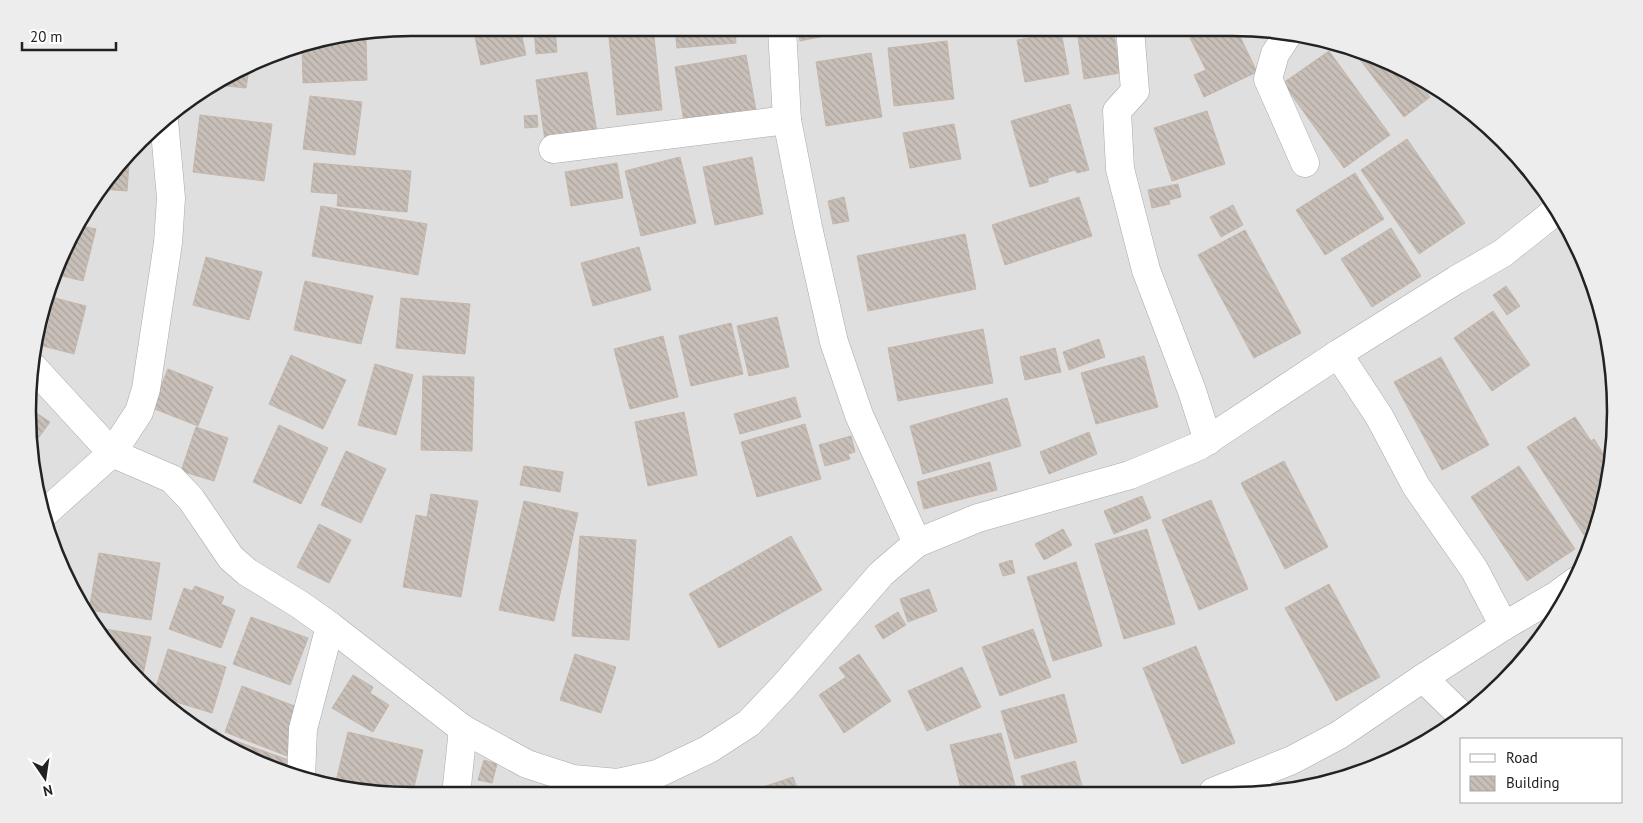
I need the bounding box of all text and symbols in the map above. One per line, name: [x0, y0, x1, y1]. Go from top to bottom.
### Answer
scale bar: [22, 20, 116, 52]
text: 20 m: [30, 27, 63, 46]
legend: [1460, 738, 1623, 803]
text: Road: [1506, 748, 1538, 767]
north arrow: [20, 753, 70, 803]
text: Building: [1506, 773, 1560, 792]
text: N: [41, 781, 54, 800]

